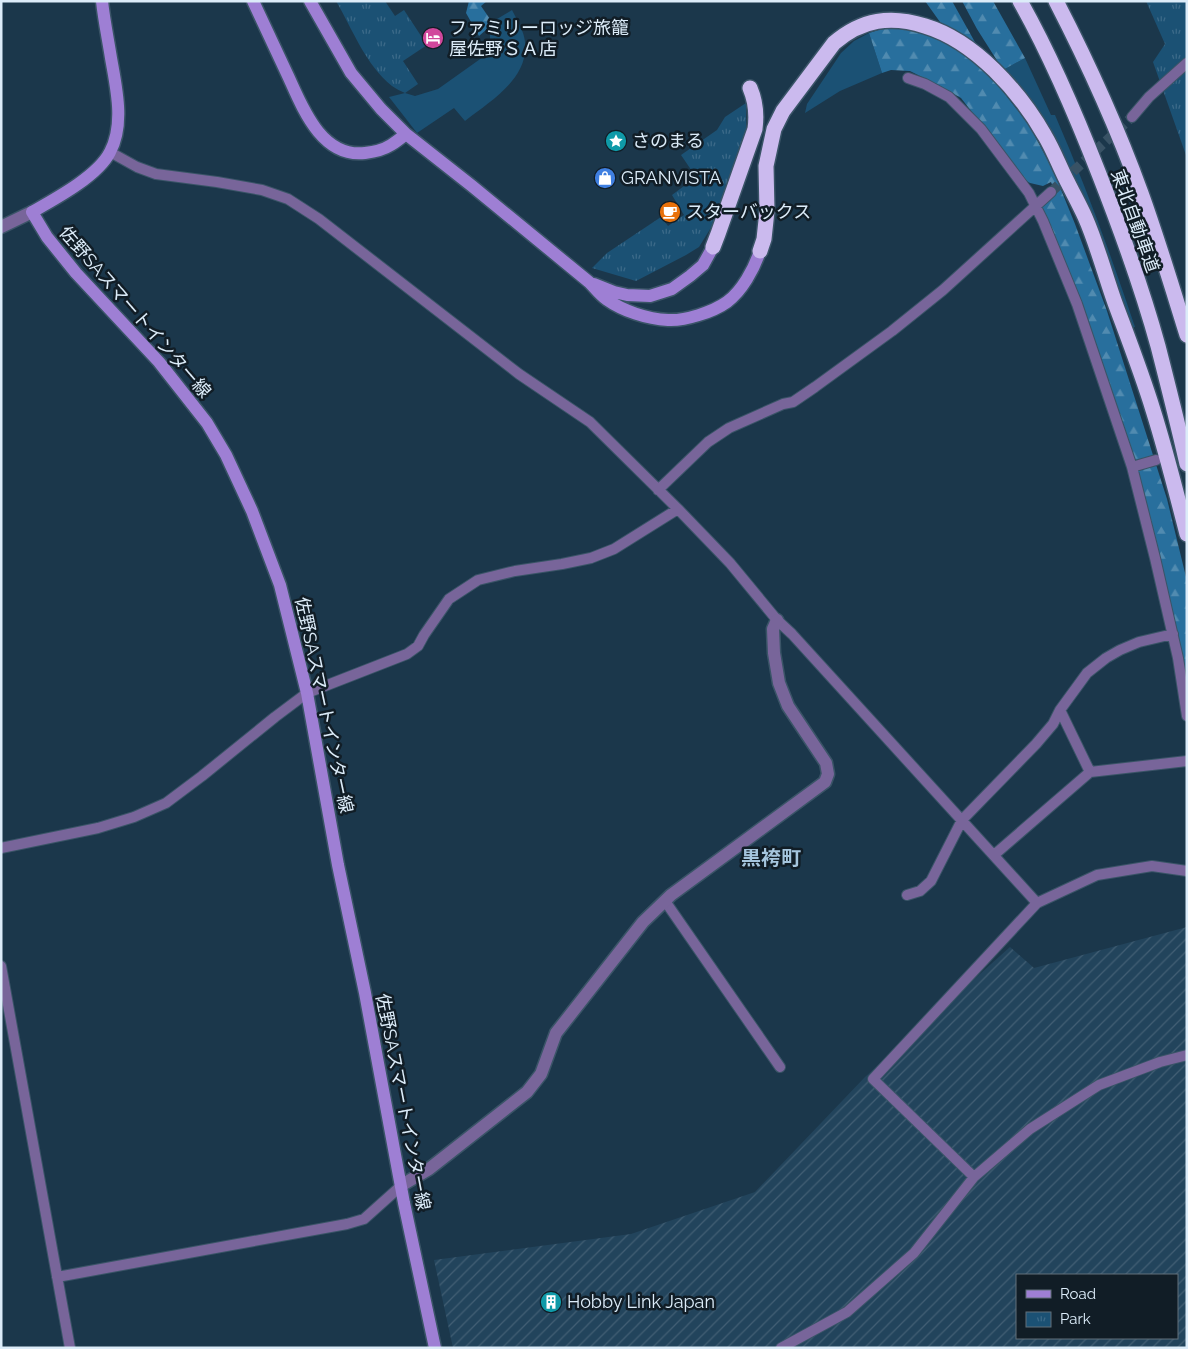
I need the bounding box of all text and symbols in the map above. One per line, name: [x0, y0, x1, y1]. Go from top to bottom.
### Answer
place label: ファミリーロッジ旅籠 屋佐野ＳＡ店: [449, 17, 629, 59]
hotel icon: ファミリーロッジ旅籠 屋佐野ＳＡ店: [421, 26, 445, 50]
place icon: さのまる: [604, 129, 628, 153]
place label: さのまる: [632, 130, 704, 151]
shop icon: GRANVISTA: [593, 166, 617, 190]
street label: 東北自動車道: [1107, 166, 1164, 275]
place label: GRANVISTA: [621, 167, 721, 188]
cafe icon: スターバックス: [658, 200, 682, 224]
place label: スターバックス: [686, 201, 811, 222]
street label: 佐野SAスマートインター線: [55, 222, 216, 402]
street label: 佐野SAスマートインター線: [291, 595, 358, 815]
district label: 黒袴町: [741, 846, 801, 870]
street label: 佐野SAスマートインター線: [372, 992, 435, 1212]
legend: [1016, 1274, 1178, 1339]
text: Road: [1060, 1285, 1096, 1303]
building icon: Hobby Link Japan: [539, 1290, 563, 1314]
place label: Hobby Link Japan: [567, 1291, 715, 1312]
text: Park: [1060, 1310, 1091, 1328]

